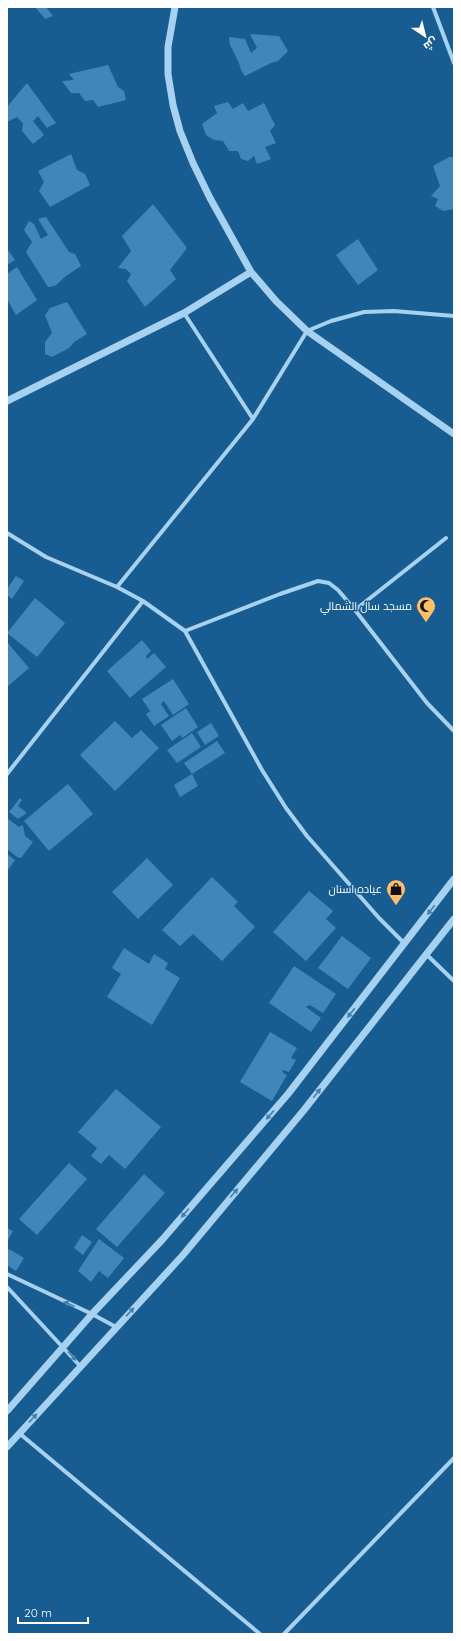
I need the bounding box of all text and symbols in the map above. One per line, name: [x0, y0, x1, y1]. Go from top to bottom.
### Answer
north arrow: [405, 16, 445, 56]
text: ش: [421, 34, 441, 54]
mosque icon: مسجد سال الشمالي: [415, 595, 437, 623]
place label: مسجد سال الشمالي: [320, 599, 412, 615]
shop icon: عياده اسنان: [385, 878, 407, 906]
place label: عياده اسنان: [328, 882, 382, 896]
one-way arrow: [426, 904, 435, 915]
one-way arrow: [347, 1007, 356, 1018]
one-way arrow: [313, 1088, 322, 1099]
one-way arrow: [266, 1109, 275, 1120]
one-way arrow: [230, 1188, 239, 1198]
one-way arrow: [181, 1208, 190, 1218]
one-way arrow: [62, 1300, 74, 1306]
one-way arrow: [125, 1307, 135, 1317]
one-way arrow: [67, 1351, 76, 1361]
one-way arrow: [28, 1414, 37, 1423]
scale bar: [18, 1599, 88, 1625]
text: 20 m: [24, 1605, 52, 1620]

